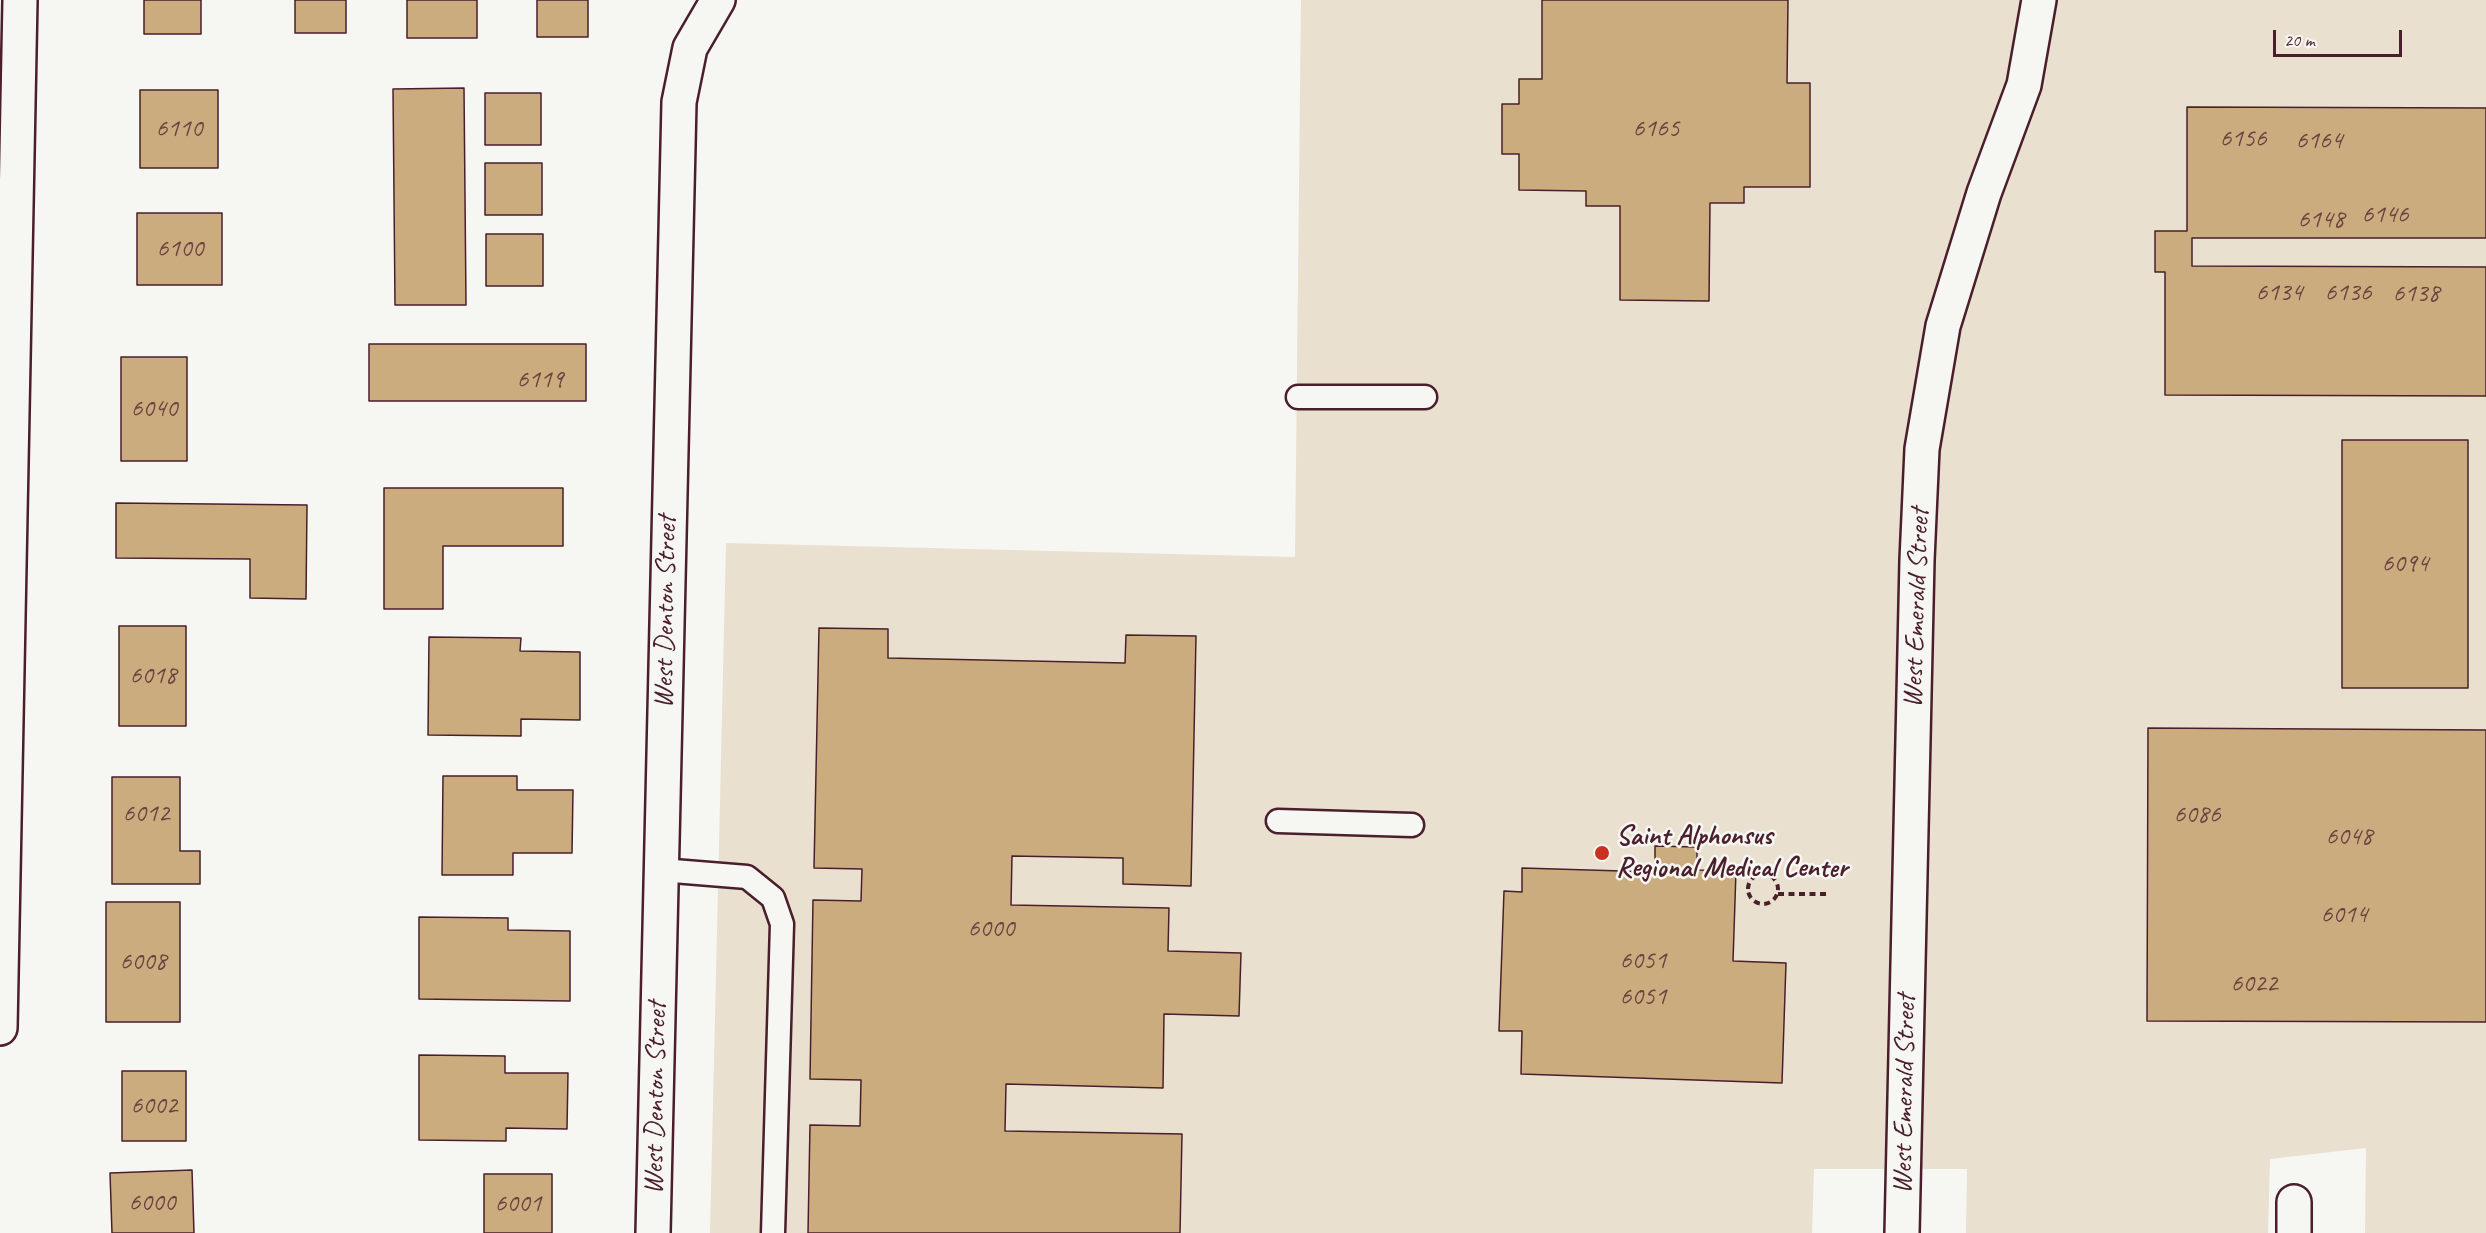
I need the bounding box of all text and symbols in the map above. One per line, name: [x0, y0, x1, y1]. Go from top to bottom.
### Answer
scale bar: [2276, 18, 2405, 56]
text: 20 m: [2284, 29, 2315, 51]
house number: 6110: [156, 113, 202, 145]
house number: 6165: [1633, 113, 1679, 145]
house number: 6156: [2220, 123, 2266, 155]
house number: 6164: [2296, 125, 2342, 157]
house number: 6146: [2362, 199, 2408, 231]
house number: 6148: [2298, 204, 2344, 236]
house number: 6100: [157, 233, 203, 265]
house number: 6134: [2256, 277, 2302, 309]
house number: 6136: [2325, 277, 2371, 309]
house number: 6138: [2393, 278, 2439, 310]
house number: 6119: [517, 364, 563, 396]
house number: 6040: [131, 393, 177, 425]
street label: West Emerald Street: [1897, 508, 1937, 708]
street label: West Denton Street: [648, 515, 684, 709]
house number: 6094: [2382, 548, 2428, 580]
house number: 6018: [130, 660, 176, 692]
house number: 6012: [123, 798, 169, 830]
house number: 6086: [2174, 799, 2220, 831]
place label: Saint Alphonsus Regional Medical Center: [1616, 820, 1848, 886]
house number: 6048: [2326, 821, 2372, 853]
marker: Saint Alphonsus Regional Medical Center: [1593, 844, 1611, 862]
house number: 6014: [2321, 899, 2367, 931]
house number: 6000: [968, 913, 1014, 945]
house number: 6051: [1620, 945, 1666, 977]
house number: 6008: [120, 946, 166, 978]
house number: 6022: [2231, 968, 2277, 1000]
house number: 6051: [1620, 981, 1666, 1013]
street label: West Emerald Street: [1886, 994, 1924, 1194]
street label: West Denton Street: [638, 1001, 674, 1195]
house number: 6002: [131, 1090, 177, 1122]
house number: 6000: [129, 1187, 175, 1219]
house number: 6001: [495, 1188, 541, 1220]

